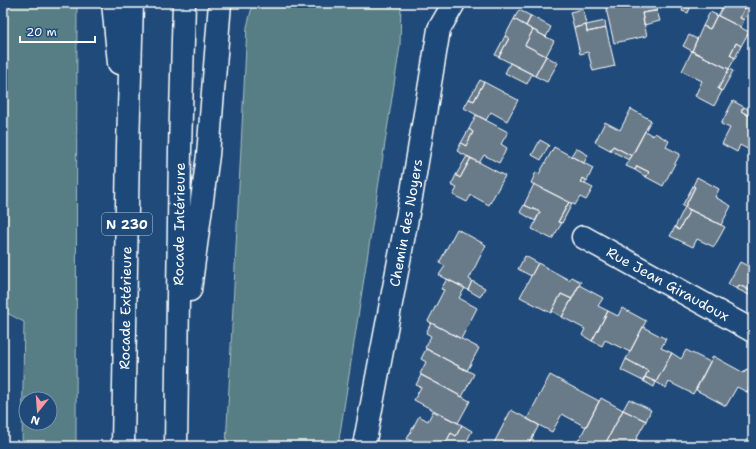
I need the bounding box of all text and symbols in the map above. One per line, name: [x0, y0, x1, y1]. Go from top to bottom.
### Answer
scale bar: [20, 18, 95, 44]
text: 20 m: [26, 24, 57, 40]
street label: Chemin des Noyers: [385, 158, 426, 288]
street label: Rocade Intérieure: [169, 162, 189, 286]
road number: N 230: [102, 213, 152, 235]
street label: Rue Jean Giraudoux: [603, 243, 732, 325]
street label: Rocade Extérieure: [115, 246, 135, 370]
north arrow: [18, 391, 58, 431]
text: N: [29, 412, 42, 429]

